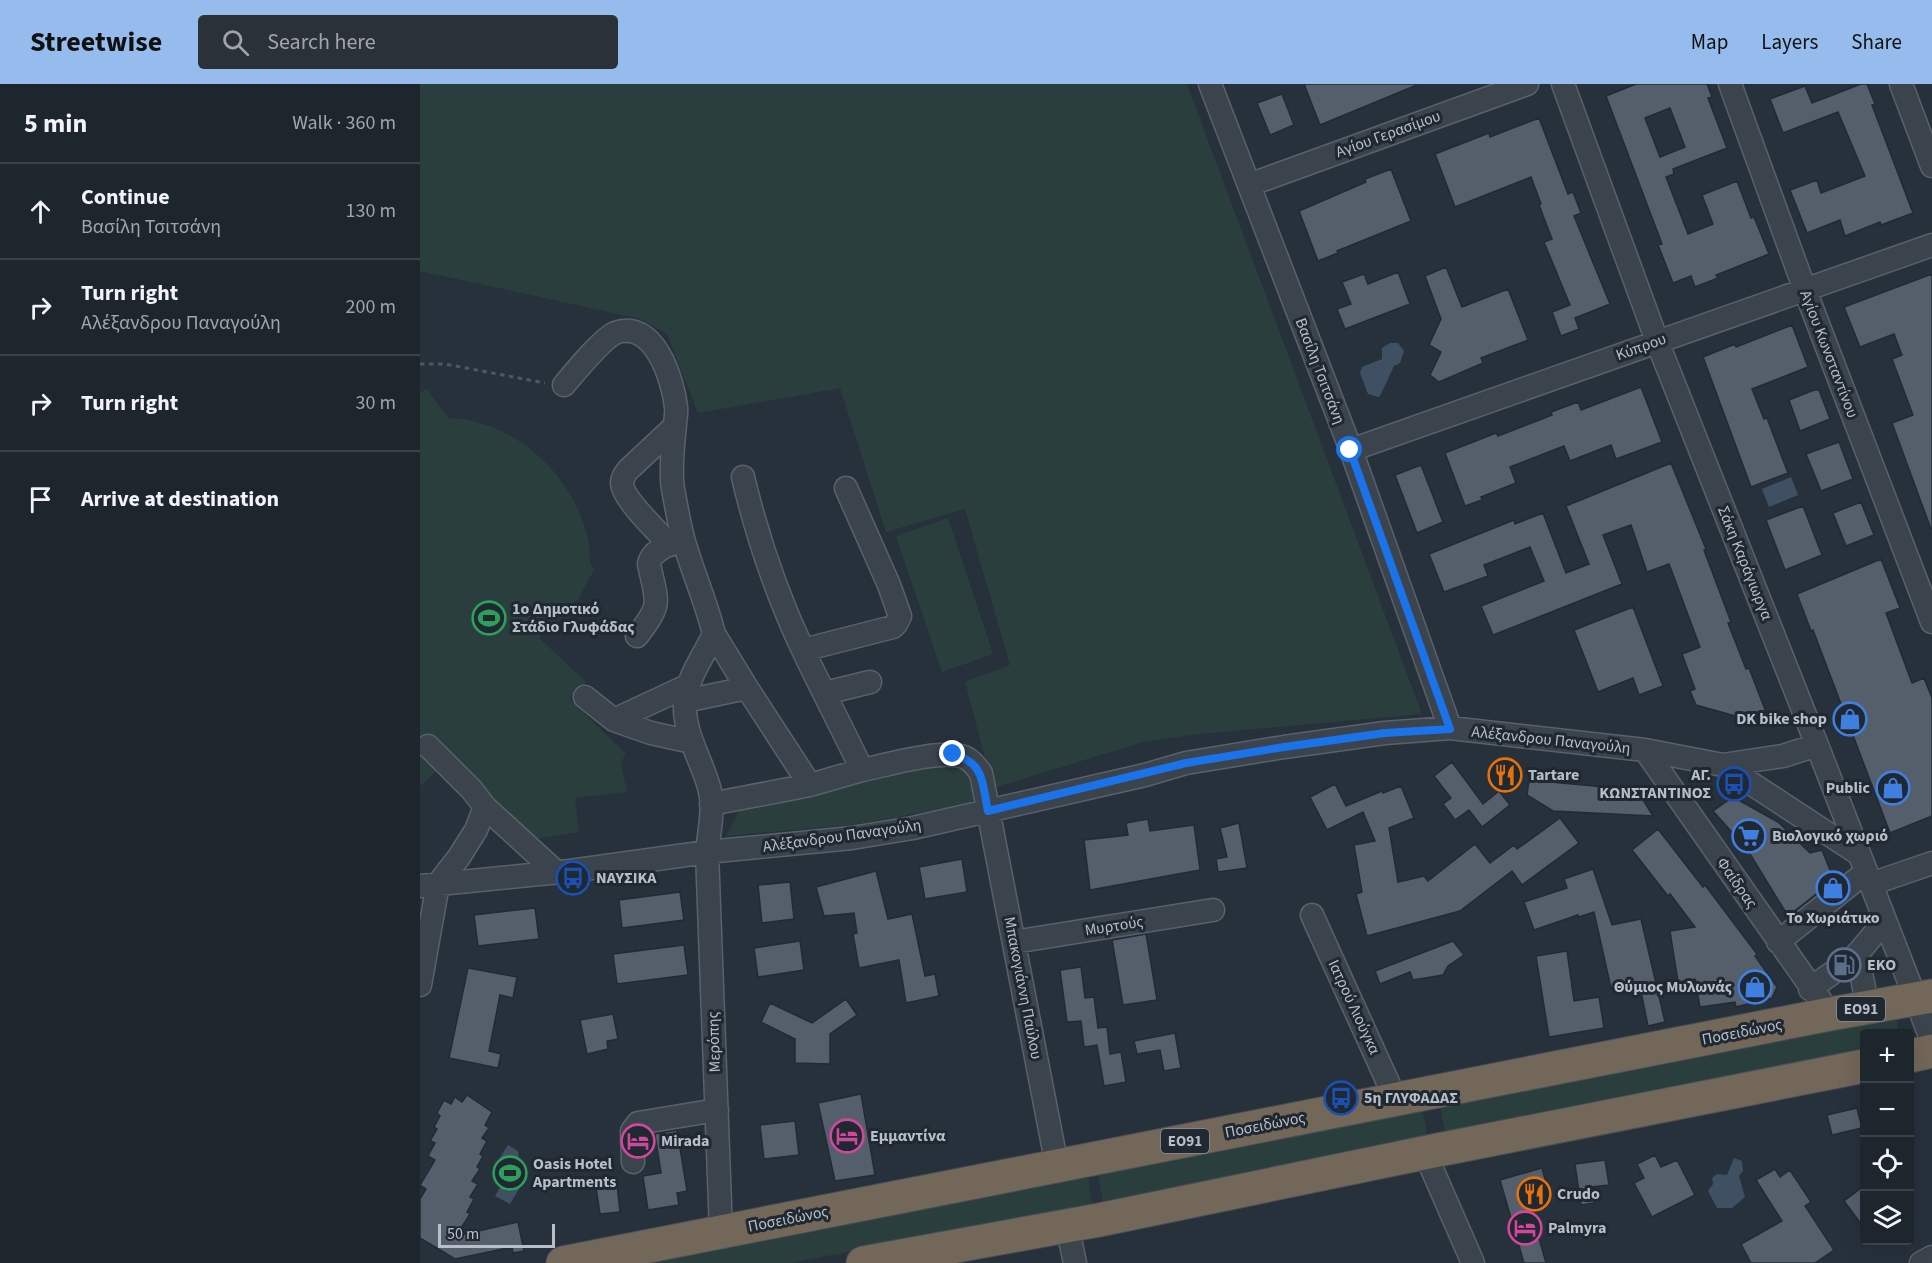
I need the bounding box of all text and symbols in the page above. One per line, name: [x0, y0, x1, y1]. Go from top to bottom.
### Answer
search box: [198, 15, 618, 69]
text: Streetwise: [30, 22, 162, 62]
icon: search: [219, 26, 252, 59]
text: Search here: [267, 26, 376, 58]
text: Map: [1691, 27, 1728, 57]
text: Layers: [1761, 27, 1818, 57]
text: Share: [1851, 27, 1902, 57]
text: 5 min: [24, 105, 87, 142]
street label: Αγίου Γερασίμου: [1332, 105, 1444, 163]
text: Walk · 360 m: [292, 109, 396, 137]
text: Continue: [81, 181, 170, 213]
icon: ahead: [24, 195, 57, 228]
text: 130 m: [346, 197, 396, 225]
text: Βασίλη Τσιτσάνη: [81, 213, 221, 241]
text: Turn right: [81, 277, 178, 309]
street label: Αγίου Κωνσταντίνου: [1795, 287, 1863, 421]
icon: right: [24, 291, 57, 324]
text: 200 m: [346, 293, 396, 321]
text: Αλέξανδρου Παναγούλη: [81, 309, 281, 337]
street label: Βασίλη Τσιτσάνη: [1290, 315, 1350, 427]
street label: Κύπρου: [1613, 328, 1669, 366]
icon: right: [24, 387, 57, 420]
text: Turn right: [81, 387, 178, 419]
text: 30 m: [356, 389, 396, 417]
route start: [1336, 436, 1362, 462]
icon: arrive: [24, 483, 57, 516]
text: Arrive at destination: [81, 483, 279, 515]
street label: Σάκη Καράγιωργα: [1712, 503, 1778, 623]
place label: 1ο Δημοτικό Στάδιο Γλυφάδας: [512, 598, 635, 638]
sports icon: 1ο Δημοτικό Στάδιο Γλυφάδας: [471, 600, 507, 636]
shop icon: DK bike shop: [1832, 701, 1868, 737]
place label: DK bike shop: [1736, 708, 1827, 730]
street label: Αλέξανδρου Παναγούλη: [1470, 721, 1632, 759]
route end: [939, 740, 965, 766]
restaurant icon: Tartare: [1487, 757, 1523, 793]
place label: Tartare: [1528, 764, 1579, 786]
place label: ΑΓ. ΚΩΝΣΤΑΝΤΙΝΟΣ: [1599, 764, 1711, 804]
bus stop icon: ΑΓ. ΚΩΝΣΤΑΝΤΙΝΟΣ: [1716, 766, 1752, 802]
shop icon: Public: [1875, 770, 1911, 806]
place label: Public: [1826, 777, 1871, 799]
street label: Αλέξανδρου Παναγούλη: [761, 814, 923, 858]
supermarket icon: Βιολογικό χωριό: [1731, 818, 1767, 854]
place label: Βιολογικό χωριό: [1772, 825, 1888, 847]
street label: Φαίδρας: [1711, 853, 1763, 913]
bus stop icon: ΝΑΥΣΙΚΑ: [555, 860, 591, 896]
place label: ΝΑΥΣΙΚΑ: [596, 867, 657, 889]
shop icon: Το Χωριάτικο: [1815, 870, 1851, 906]
place label: Το Χωριάτικο: [1786, 907, 1880, 929]
street label: Μυρτούς: [1083, 911, 1145, 941]
street label: Μπακογιάννη Παύλου: [998, 915, 1048, 1061]
fuel station icon: EKO: [1826, 947, 1862, 983]
place label: EKO: [1867, 954, 1896, 976]
street label: Ιατρού Λιούγκα: [1322, 956, 1386, 1058]
shop icon: Θύμιος Μυλωνάς: [1737, 969, 1773, 1005]
place label: Θύμιος Μυλωνάς: [1614, 976, 1732, 998]
road number: ΕΟ91: [1837, 997, 1885, 1021]
street label: Μερόπης: [702, 1011, 726, 1073]
street label: Ποσειδώνος: [1700, 1013, 1784, 1051]
map controls: [1860, 1029, 1914, 1245]
button: +: [1860, 1029, 1914, 1083]
bus stop icon: 5η ΓΛΥΦΑΔΑΣ: [1323, 1080, 1359, 1116]
button: −: [1860, 1083, 1914, 1137]
place label: 5η ΓΛΥΦΑΔΑΣ: [1364, 1087, 1458, 1109]
street label: Ποσειδώνος: [1223, 1106, 1307, 1144]
hotel icon: Εμμαντίνα: [829, 1118, 865, 1154]
hotel icon: Mirada: [620, 1123, 656, 1159]
place label: Εμμαντίνα: [870, 1125, 946, 1147]
road number: ΕΟ91: [1161, 1129, 1209, 1153]
place label: Mirada: [661, 1130, 710, 1152]
button: locate: [1860, 1137, 1914, 1191]
place label: Oasis Hotel Apartments: [532, 1153, 616, 1193]
sports icon: Oasis Hotel Apartments: [492, 1155, 528, 1191]
restaurant icon: Crudo: [1516, 1176, 1552, 1212]
place label: Crudo: [1557, 1183, 1600, 1205]
button: layers: [1860, 1191, 1914, 1245]
street label: Ποσειδώνος: [746, 1200, 830, 1238]
hotel icon: Palmyra: [1507, 1210, 1543, 1246]
place label: Palmyra: [1548, 1217, 1606, 1239]
scale bar: [438, 1221, 555, 1248]
text: 50 m: [447, 1223, 479, 1245]

